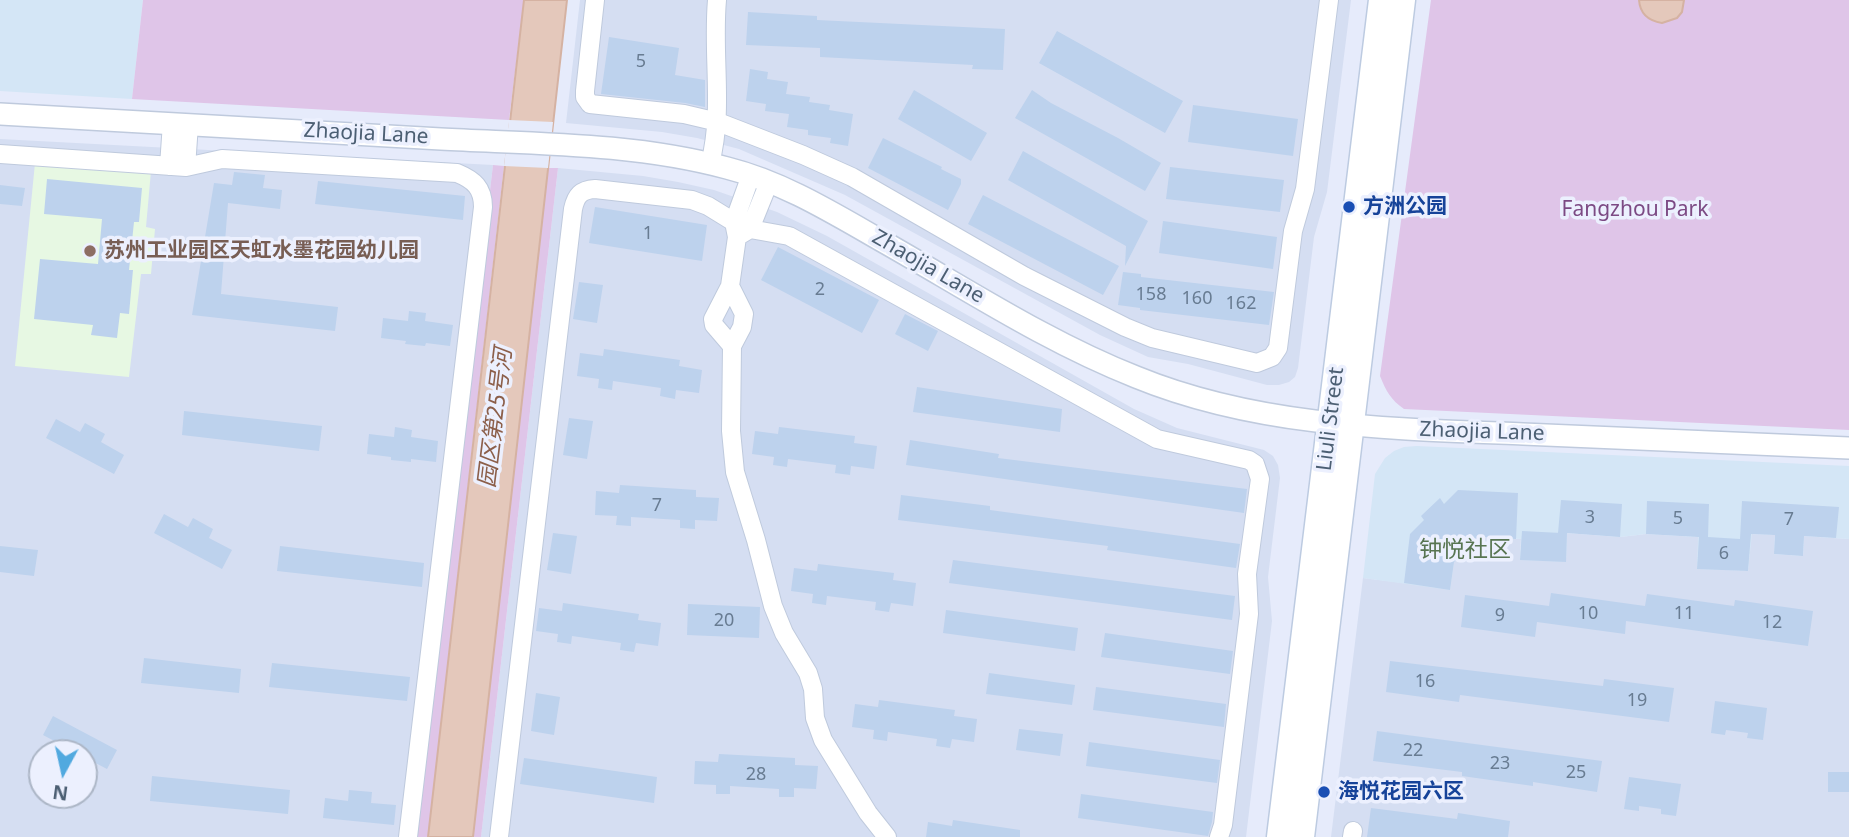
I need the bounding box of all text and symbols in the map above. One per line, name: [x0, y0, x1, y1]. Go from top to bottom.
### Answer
house number: 5: [636, 51, 646, 73]
street label: Zhaojia Lane: [303, 118, 429, 150]
place label: 方洲公园: [1363, 194, 1447, 220]
park label: Fangzhou Park: [1562, 197, 1708, 223]
marker: 方洲公园: [1341, 199, 1357, 215]
house number: 1: [643, 223, 653, 245]
street label: Zhaojia Lane: [868, 225, 988, 309]
place label: 苏州工业园区天虹水墨花园幼儿园: [104, 238, 419, 264]
marker: 苏州工业园区天虹水墨花园幼儿园: [82, 243, 98, 259]
house number: 2: [815, 279, 825, 301]
house number: 158: [1136, 284, 1166, 306]
house number: 160: [1182, 288, 1212, 310]
house number: 162: [1226, 293, 1256, 315]
water label: 园区第25号河: [474, 347, 518, 489]
street label: Liuli Street: [1312, 366, 1350, 472]
street label: Zhaojia Lane: [1419, 417, 1545, 447]
house number: 7: [652, 495, 662, 517]
house number: 3: [1585, 507, 1595, 529]
house number: 5: [1673, 508, 1683, 530]
house number: 7: [1784, 509, 1794, 531]
district label: 钟悦社区: [1419, 536, 1511, 564]
house number: 6: [1719, 543, 1729, 565]
house number: 10: [1578, 603, 1598, 625]
house number: 11: [1674, 603, 1694, 625]
house number: 9: [1495, 605, 1505, 627]
house number: 20: [714, 610, 734, 632]
house number: 12: [1762, 612, 1782, 634]
house number: 16: [1415, 671, 1435, 693]
house number: 19: [1627, 690, 1647, 712]
north arrow: [28, 739, 98, 809]
house number: 22: [1403, 740, 1423, 762]
house number: 23: [1490, 753, 1510, 775]
house number: 25: [1566, 762, 1586, 784]
house number: 28: [746, 764, 766, 786]
text: N: [51, 779, 70, 807]
place label: 海悦花园六区: [1338, 779, 1464, 805]
marker: 海悦花园六区: [1316, 784, 1332, 800]

